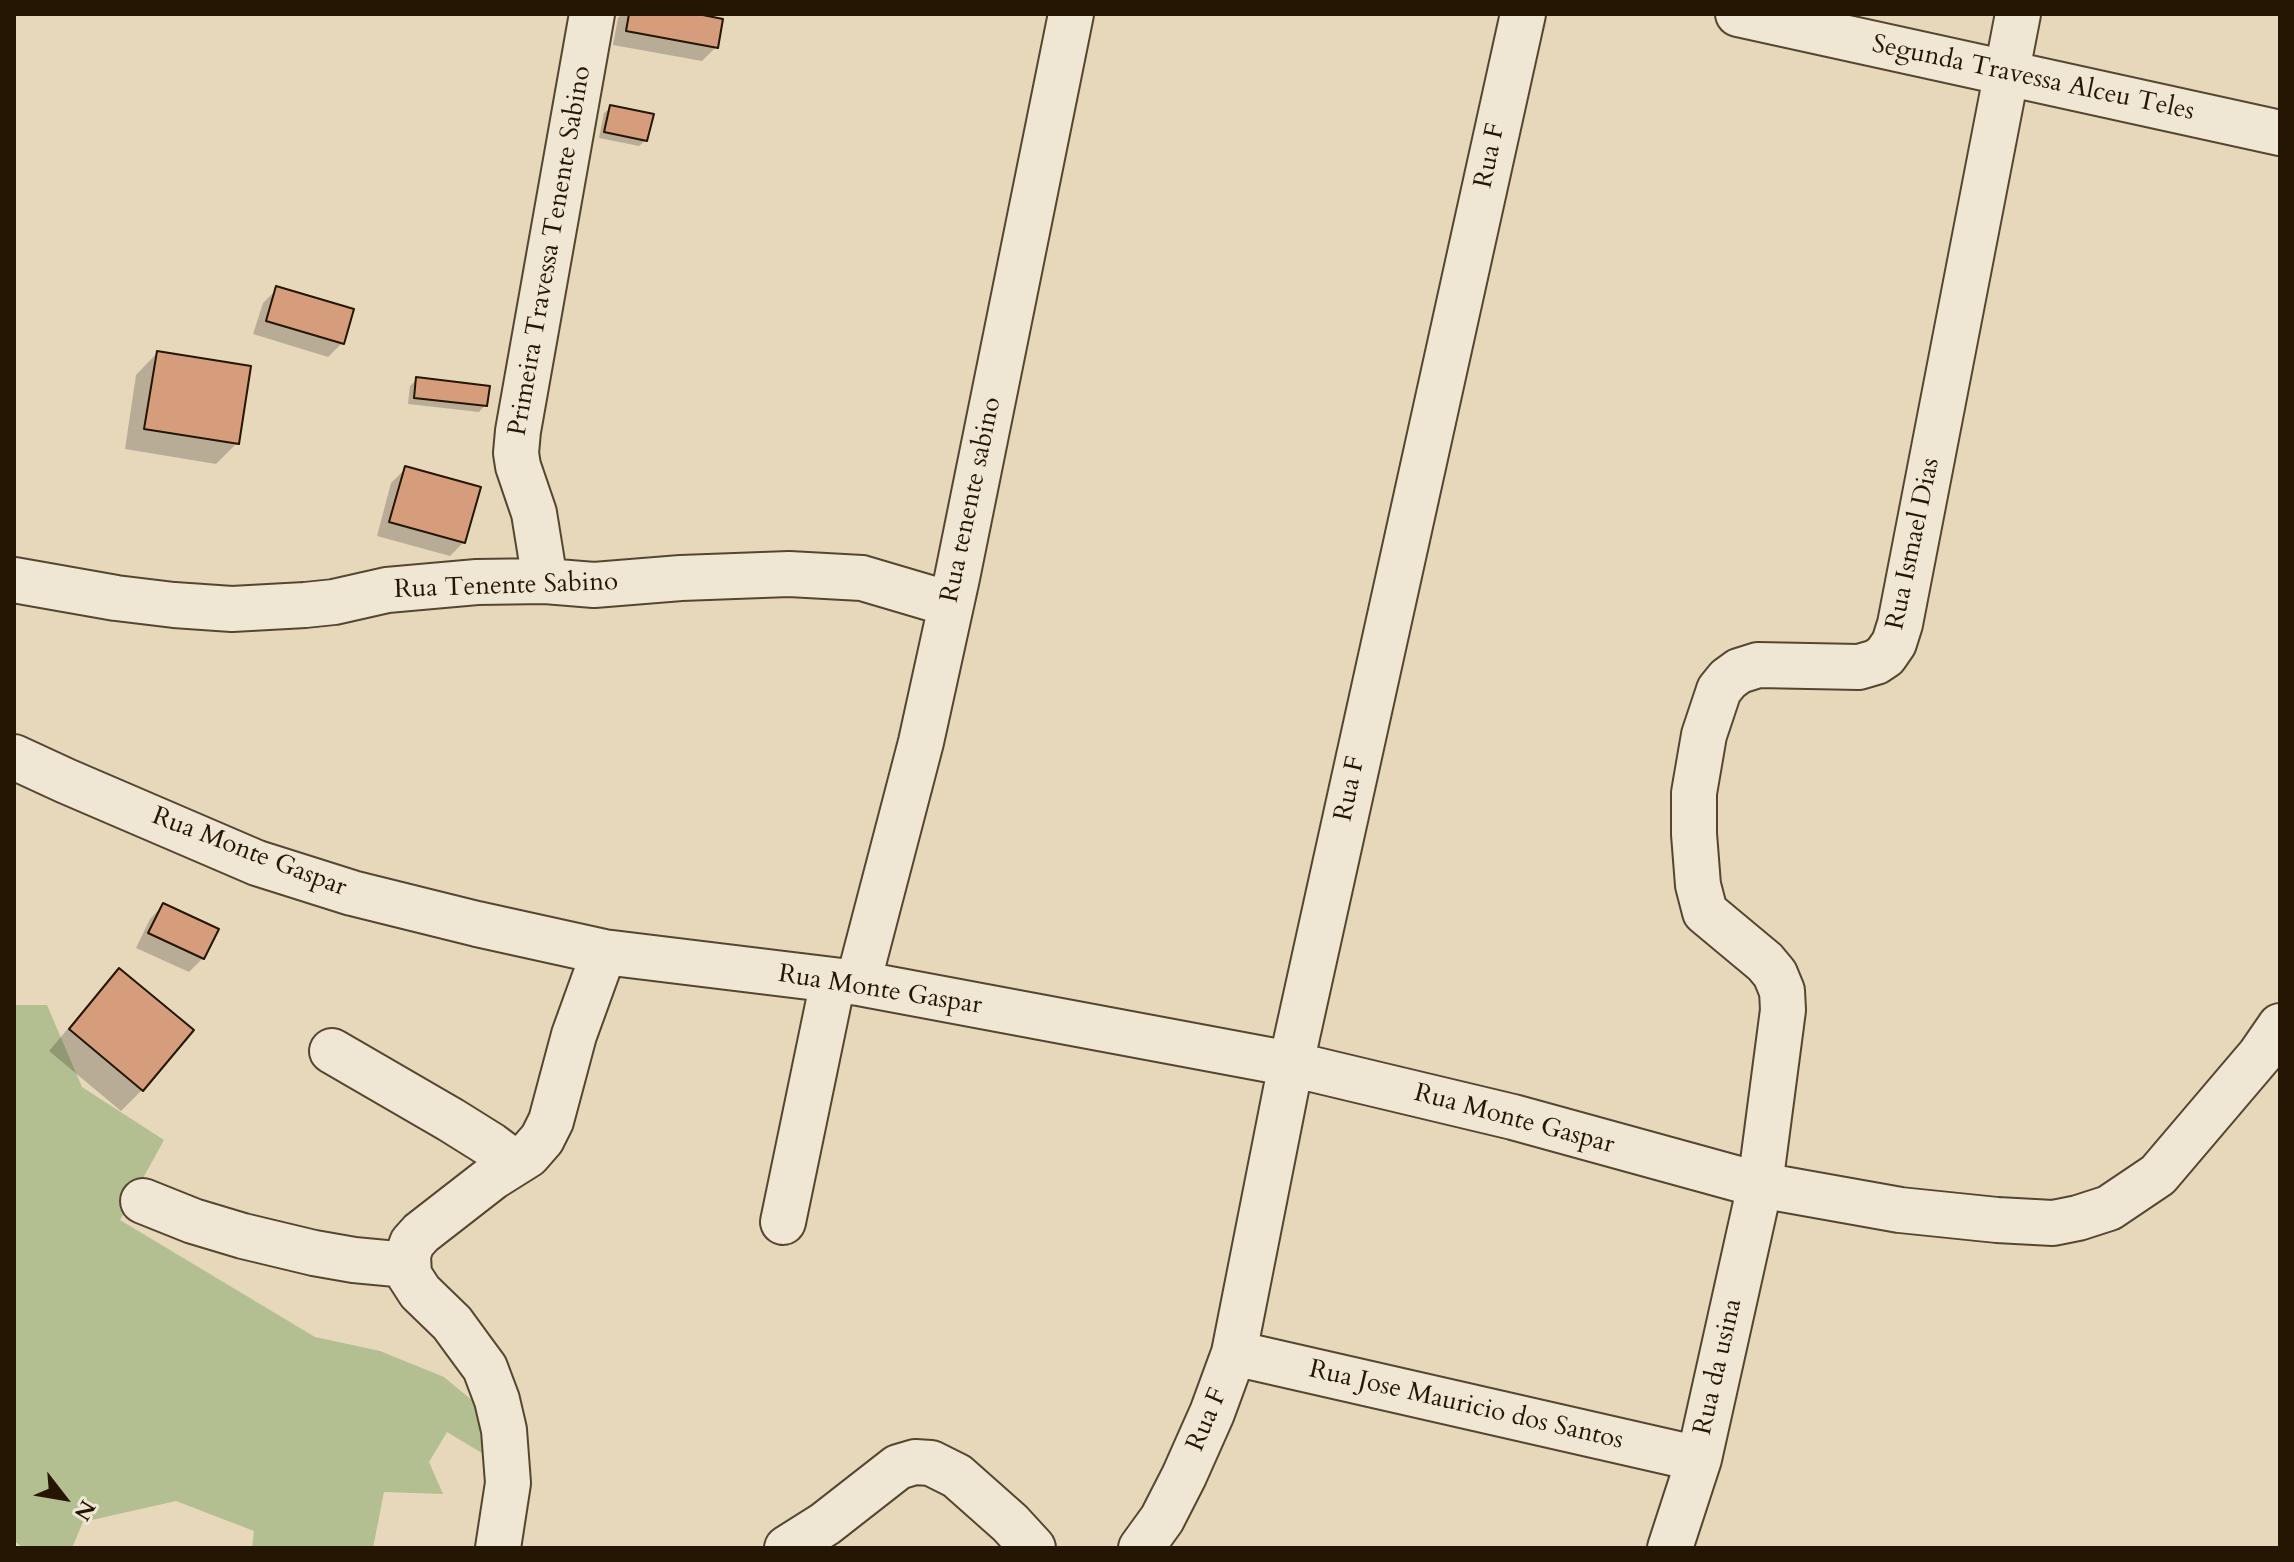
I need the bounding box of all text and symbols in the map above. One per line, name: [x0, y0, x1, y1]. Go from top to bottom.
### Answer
street label: Segunda Travessa Alceu Teles: [1869, 30, 2197, 128]
street label: Primeira Travessa Tenente Sabino: [503, 64, 599, 438]
street label: Rua F: [1469, 121, 1513, 191]
street label: Rua tenente sabino: [935, 395, 1009, 605]
street label: Rua Ismael Dias: [1881, 455, 1947, 633]
street label: Rua Tenente Sabino: [393, 567, 619, 607]
street label: Rua F: [1329, 754, 1373, 824]
street label: Rua Monte Gaspar: [147, 802, 351, 904]
street label: Rua Monte Gaspar: [776, 959, 984, 1023]
street label: Rua Monte Gaspar: [1411, 1078, 1617, 1162]
street label: Rua da usina: [1688, 1296, 1750, 1438]
street label: Rua Jose Mauricio dos Santos: [1306, 1355, 1626, 1457]
street label: Rua F: [1181, 1384, 1235, 1456]
north arrow: [24, 1458, 104, 1538]
text: N: [67, 1494, 102, 1526]

